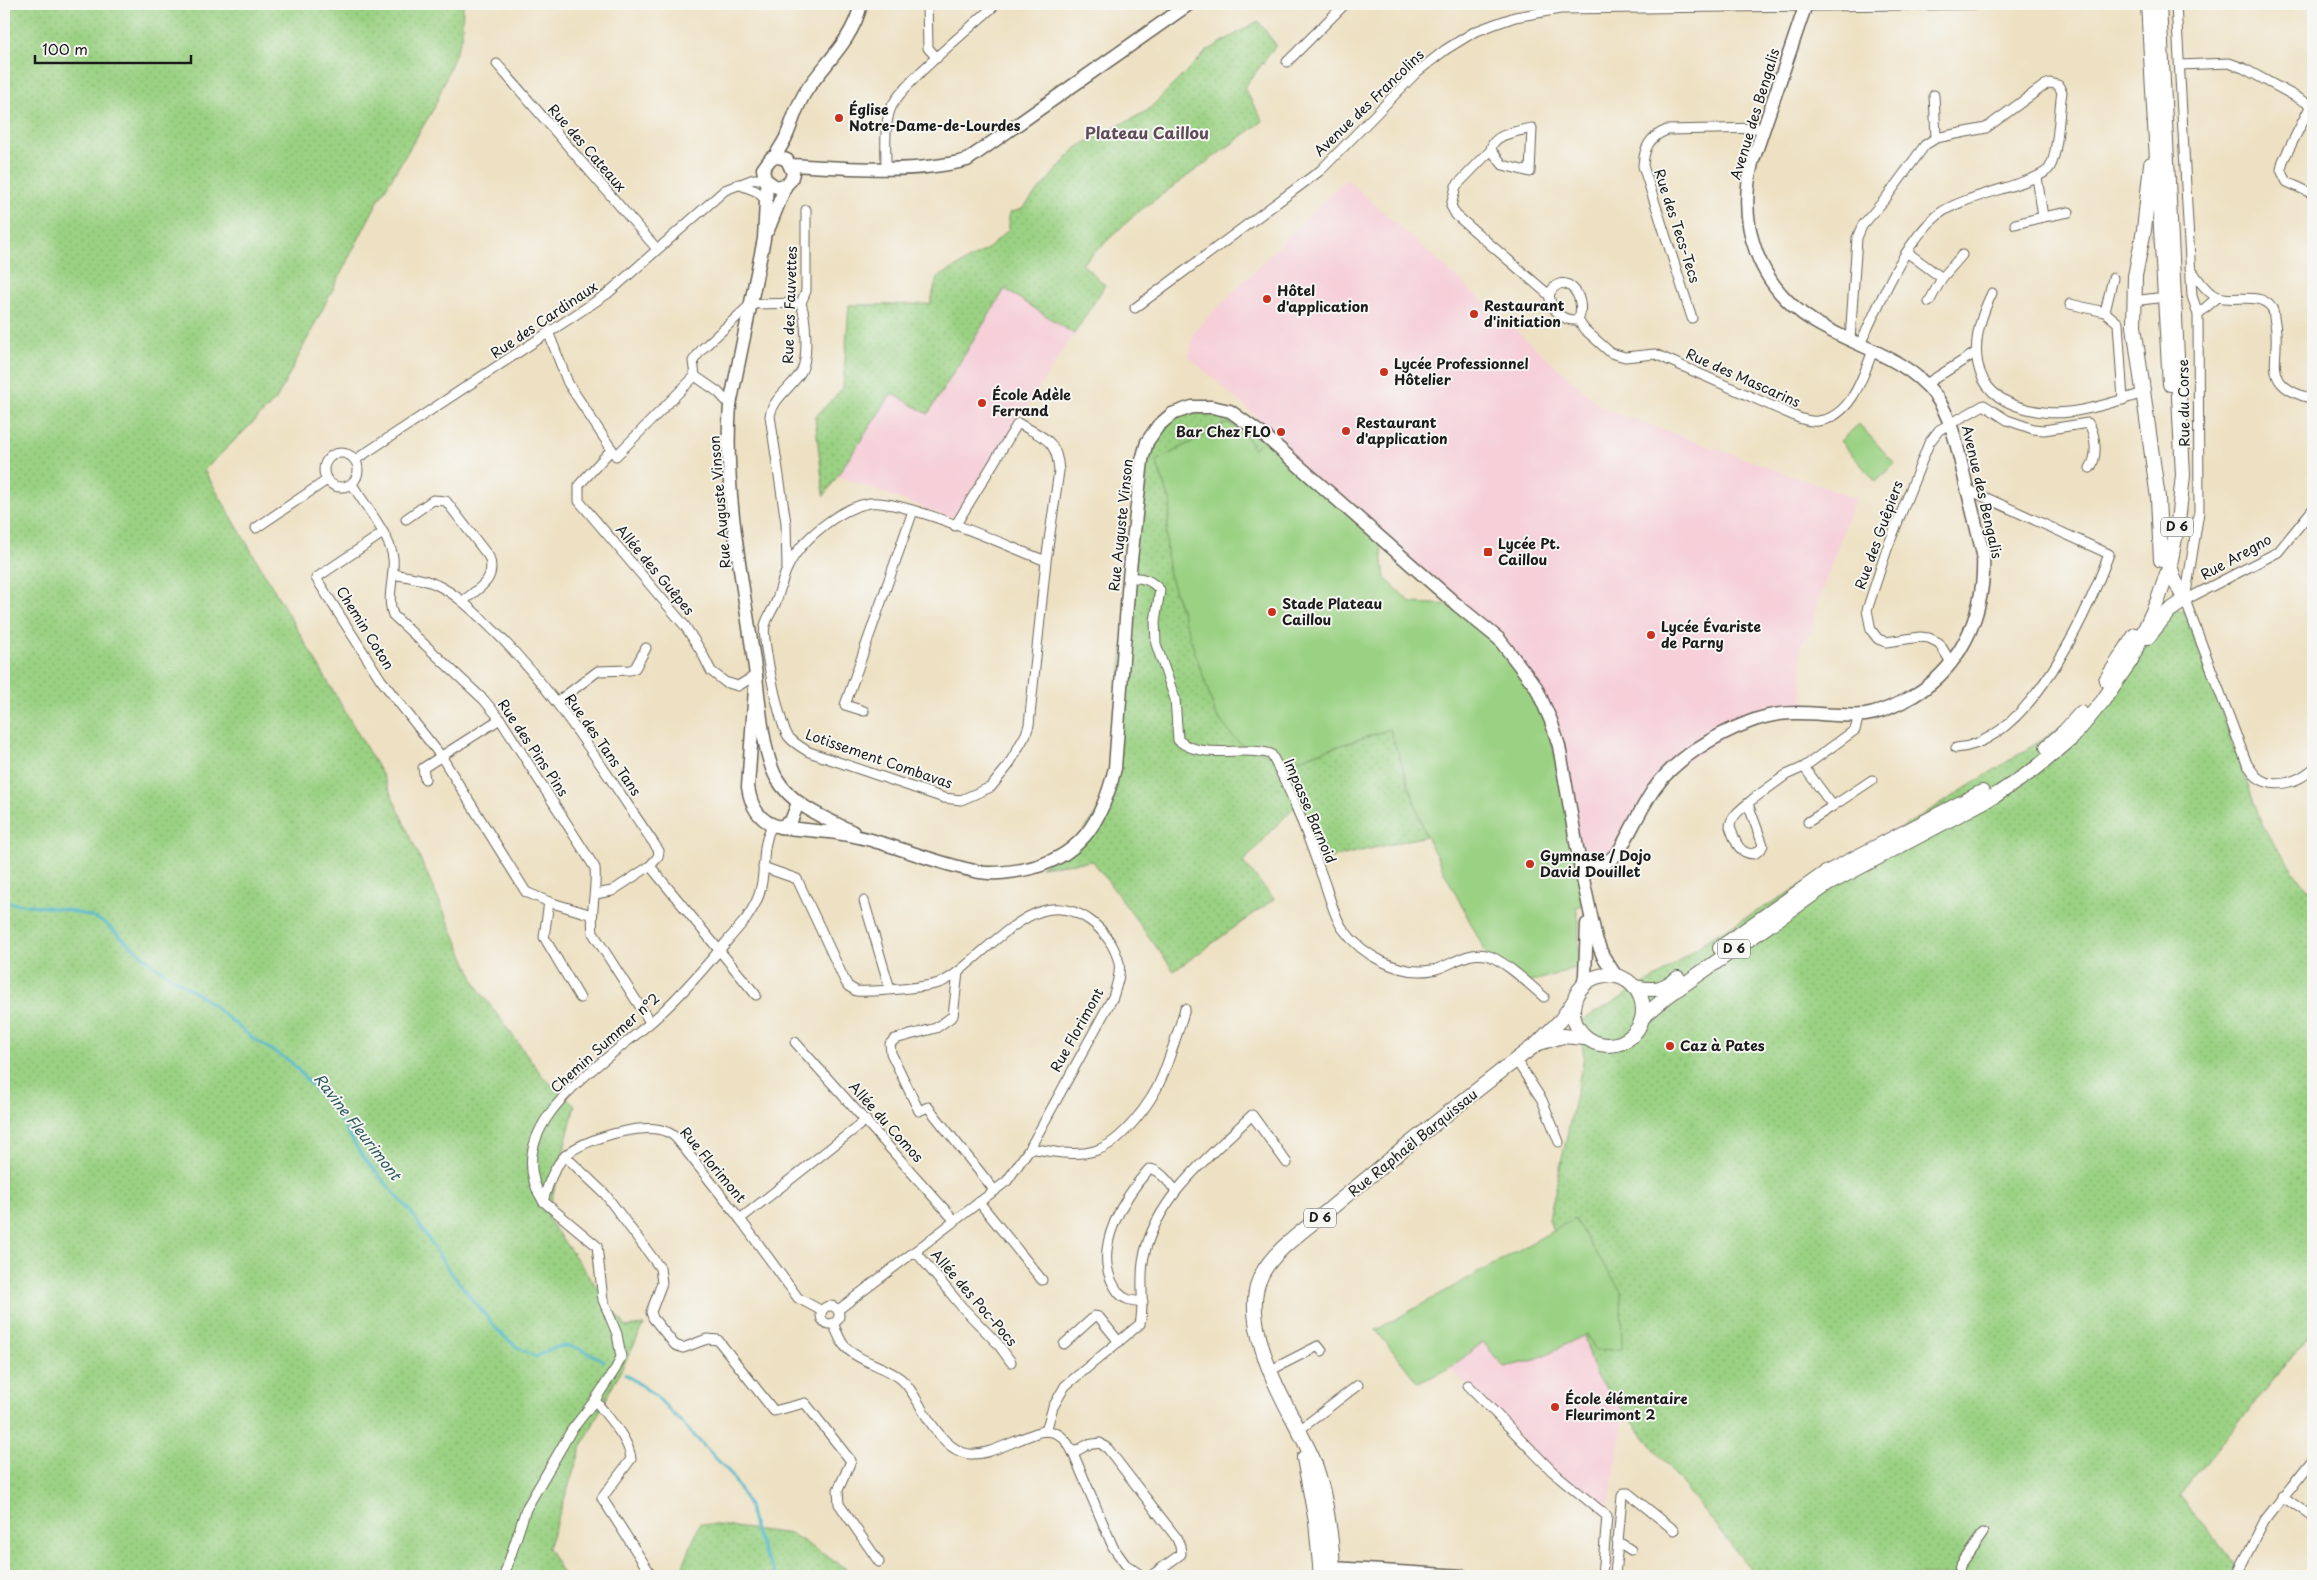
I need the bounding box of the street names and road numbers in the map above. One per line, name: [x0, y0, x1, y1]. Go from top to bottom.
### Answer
street label: Avenue des Francolins: [1309, 44, 1428, 161]
street label: Avenue des Bengalis: [1725, 46, 1784, 182]
street label: Rue des Cateaux: [543, 99, 631, 196]
street label: Rue des Tecs-Tecs: [1649, 166, 1706, 286]
street label: Rue des Fauvettes: [777, 246, 802, 364]
street label: Rue des Cardinaux: [486, 276, 601, 363]
street label: Rue des Mascarins: [1683, 343, 1804, 412]
street label: Rue du Corse: [2172, 359, 2195, 447]
street label: Avenue des Bengalis: [1957, 423, 2008, 561]
street label: Rue Auguste Vinson: [703, 435, 736, 569]
street label: Rue Auguste Vinson: [1103, 458, 1138, 592]
street label: Rue des Guêpiers: [1849, 478, 1908, 592]
road number: D 6: [2161, 518, 2193, 536]
street label: Allée des Guêpes: [611, 520, 700, 620]
street label: Rue Aregno: [2196, 528, 2275, 585]
street label: Chemin Coton: [331, 582, 399, 673]
street label: Rue des Tans Tans: [560, 689, 647, 800]
street label: Rue des Pins Pins: [493, 695, 574, 801]
street label: Lotissement Combavas: [803, 723, 956, 794]
street label: Impasse Barnoid: [1279, 755, 1342, 866]
road number: D 6: [1718, 940, 1750, 959]
street label: Rue Florimont: [1045, 984, 1108, 1076]
street label: Chemin Summer n°2: [545, 988, 664, 1097]
street label: Allée du Comos: [844, 1077, 928, 1167]
street label: Rue Raphaël Barquissau: [1344, 1084, 1482, 1201]
street label: Rue Florimont: [675, 1122, 752, 1207]
road number: D 6: [1304, 1208, 1336, 1228]
street label: Allée des Poc-Pocs: [926, 1245, 1023, 1351]

